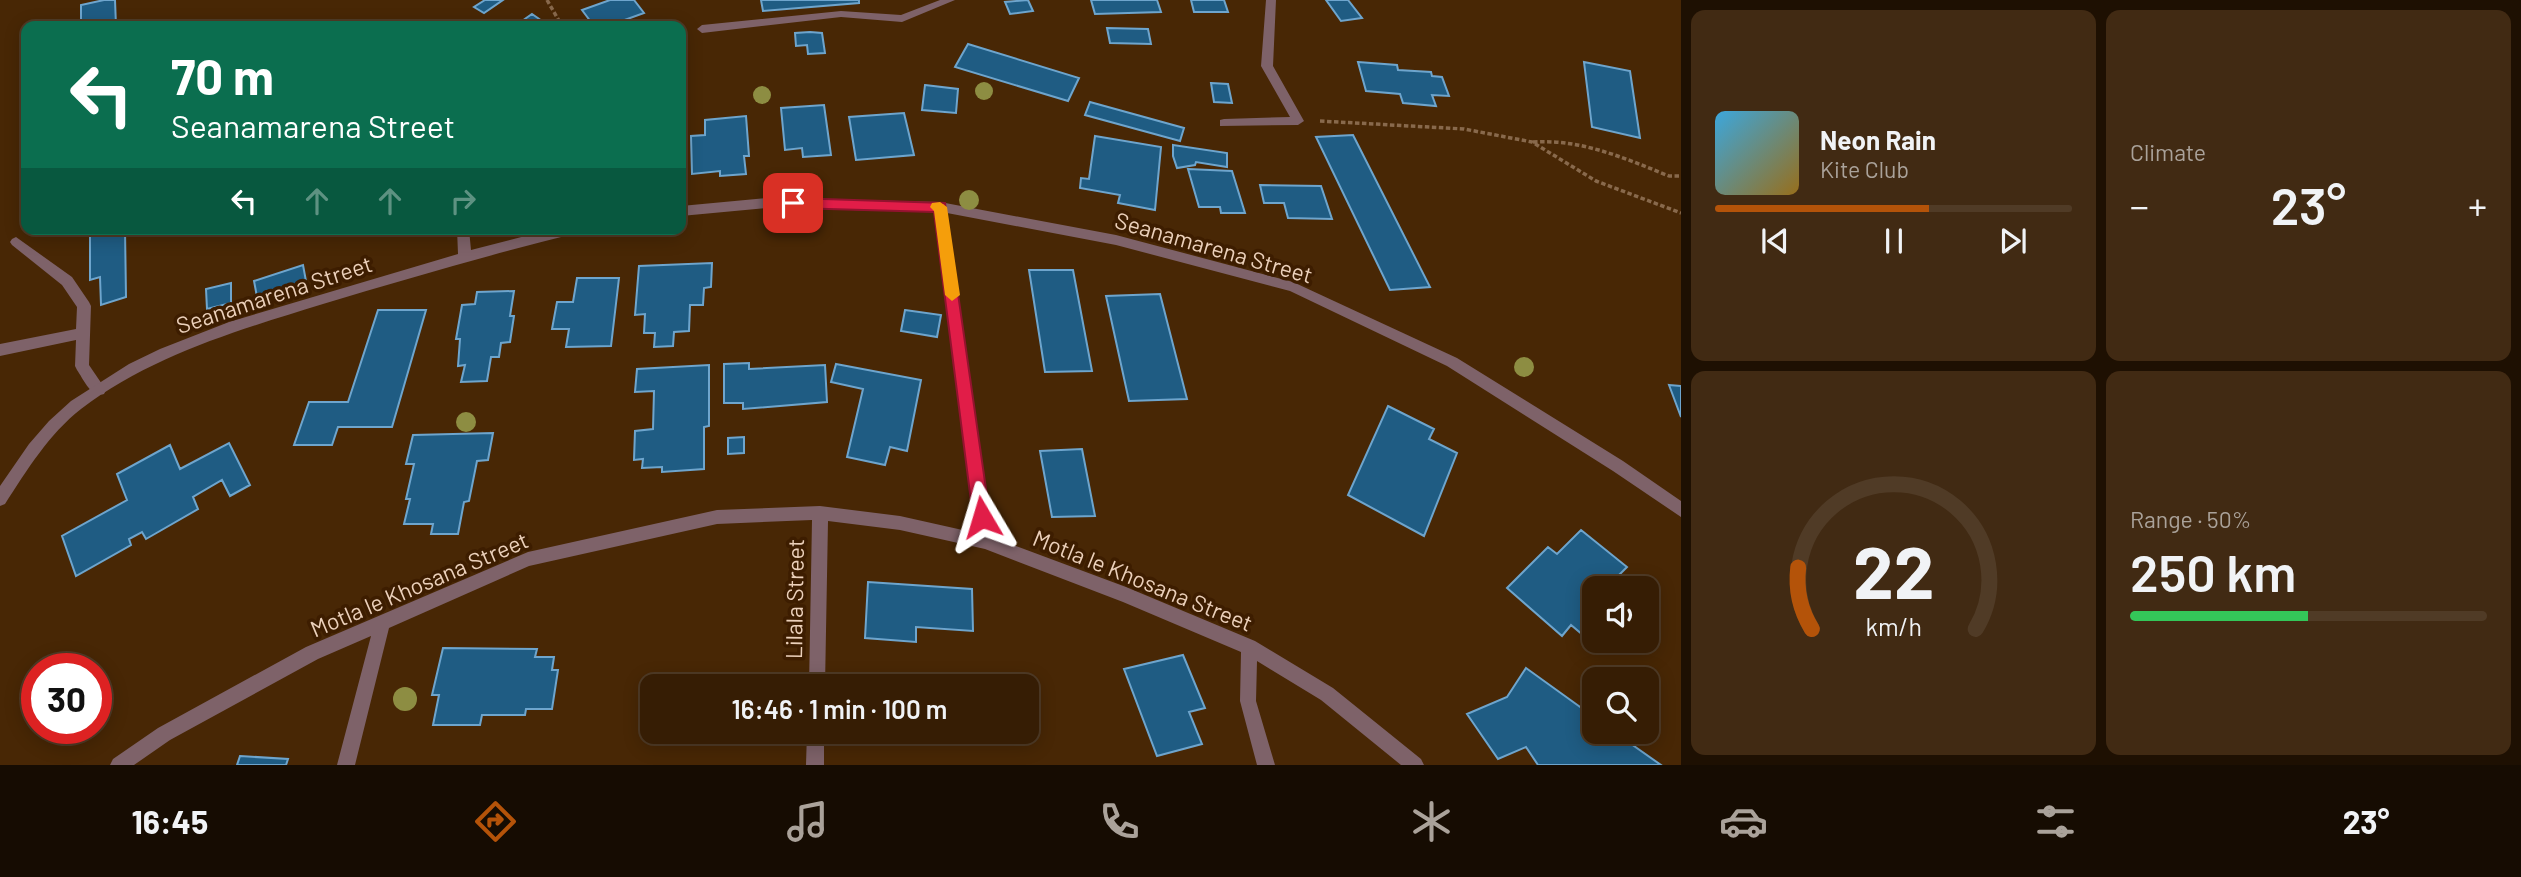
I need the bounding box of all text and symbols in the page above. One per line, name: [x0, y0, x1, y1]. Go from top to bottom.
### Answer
text: 70 m: [171, 46, 274, 105]
icon: left: [56, 49, 147, 140]
text: Seanamarena Street: [171, 106, 455, 144]
text: Neon Rain: [1820, 124, 1936, 155]
text: Climate: [2130, 138, 2206, 166]
text: Kite Club: [1820, 155, 1909, 183]
pin: [763, 173, 823, 233]
text: 23°: [2271, 173, 2346, 235]
icon: left: [225, 182, 263, 220]
icon: ahead: [298, 182, 336, 220]
icon: ahead: [371, 182, 409, 220]
icon: right: [444, 182, 482, 220]
text: −: [2130, 182, 2149, 228]
text: +: [2468, 182, 2487, 228]
icon: arrive: [774, 184, 812, 222]
street label: Seanamarena Street: [1112, 205, 1316, 289]
icon: previous: [1756, 222, 1794, 260]
icon: pause: [1875, 222, 1913, 260]
icon: next: [1994, 222, 2032, 260]
street label: Seanamarena Street: [173, 249, 375, 339]
position arrow: [945, 480, 1019, 554]
text: Range · 50%: [2130, 505, 2251, 533]
street label: Motla le Khosana Street: [1029, 523, 1257, 637]
street label: Motla le Khosana Street: [306, 525, 532, 643]
text: 22: [1853, 526, 1934, 614]
street label: Lilala Street: [779, 539, 809, 659]
text: 250 km: [2130, 540, 2296, 602]
map controls: [1582, 576, 1659, 744]
button: sound: [1582, 576, 1659, 653]
text: km/h: [1865, 611, 1922, 641]
speed limit sign: 30: [21, 653, 112, 744]
button: search: [1582, 667, 1659, 744]
text: 16:46 · 1 min · 100 m: [732, 693, 947, 724]
icon: directions: [471, 797, 520, 846]
icon: music: [783, 797, 832, 846]
icon: phone: [1095, 797, 1144, 846]
icon: climate: [1407, 797, 1456, 846]
icon: car: [1719, 797, 1768, 846]
icon: filters: [2031, 797, 2080, 846]
text: 16:45: [131, 802, 208, 840]
text: 23°: [2343, 802, 2389, 840]

